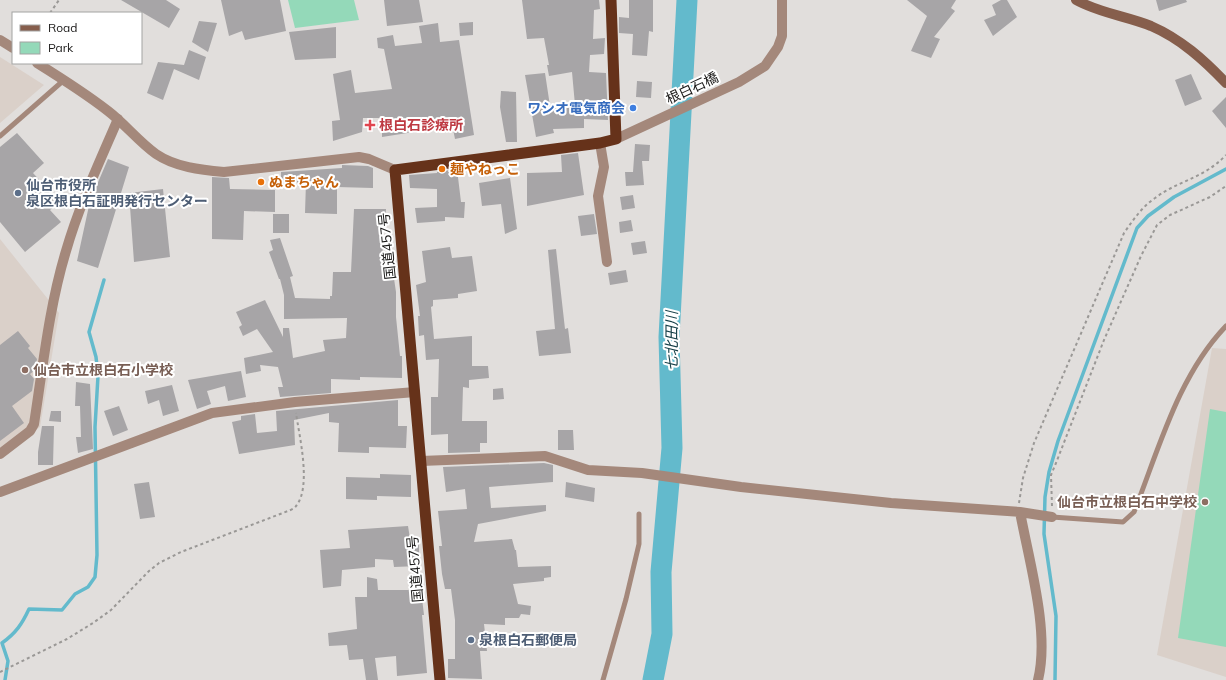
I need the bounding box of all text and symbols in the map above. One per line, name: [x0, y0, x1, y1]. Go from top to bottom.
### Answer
legend: [12, 12, 142, 64]
text: Road: [48, 20, 77, 35]
text: Park: [48, 40, 74, 55]
street label: 根白石橋: [663, 68, 721, 108]
place label: ワシオ電気商会: [527, 99, 625, 117]
marker: ワシオ電気商会: [628, 103, 638, 113]
place label: 根白石診療所: [379, 116, 463, 134]
marker: 根白石診療所: [364, 119, 376, 131]
place label: 麺やねっこ: [450, 160, 520, 178]
marker: 麺やねっこ: [437, 164, 447, 174]
place label: ぬまちゃん: [269, 173, 339, 191]
place label: 仙台市役所 泉区根白石証明発行センター: [26, 176, 208, 210]
marker: ぬまちゃん: [256, 177, 266, 187]
marker: 仙台市役所 泉区根白石証明発行センター: [13, 188, 23, 198]
street label: 国道457号: [375, 212, 399, 280]
water label: 七北田川: [662, 309, 681, 371]
place label: 仙台市立根白石小学校: [33, 361, 173, 379]
marker: 仙台市立根白石小学校: [20, 365, 30, 375]
place label: 仙台市立根白石中学校: [1057, 493, 1197, 511]
marker: 仙台市立根白石中学校: [1200, 497, 1210, 507]
street label: 国道457号: [403, 535, 427, 603]
place label: 泉根白石郵便局: [479, 631, 577, 649]
marker: 泉根白石郵便局: [466, 635, 476, 645]

